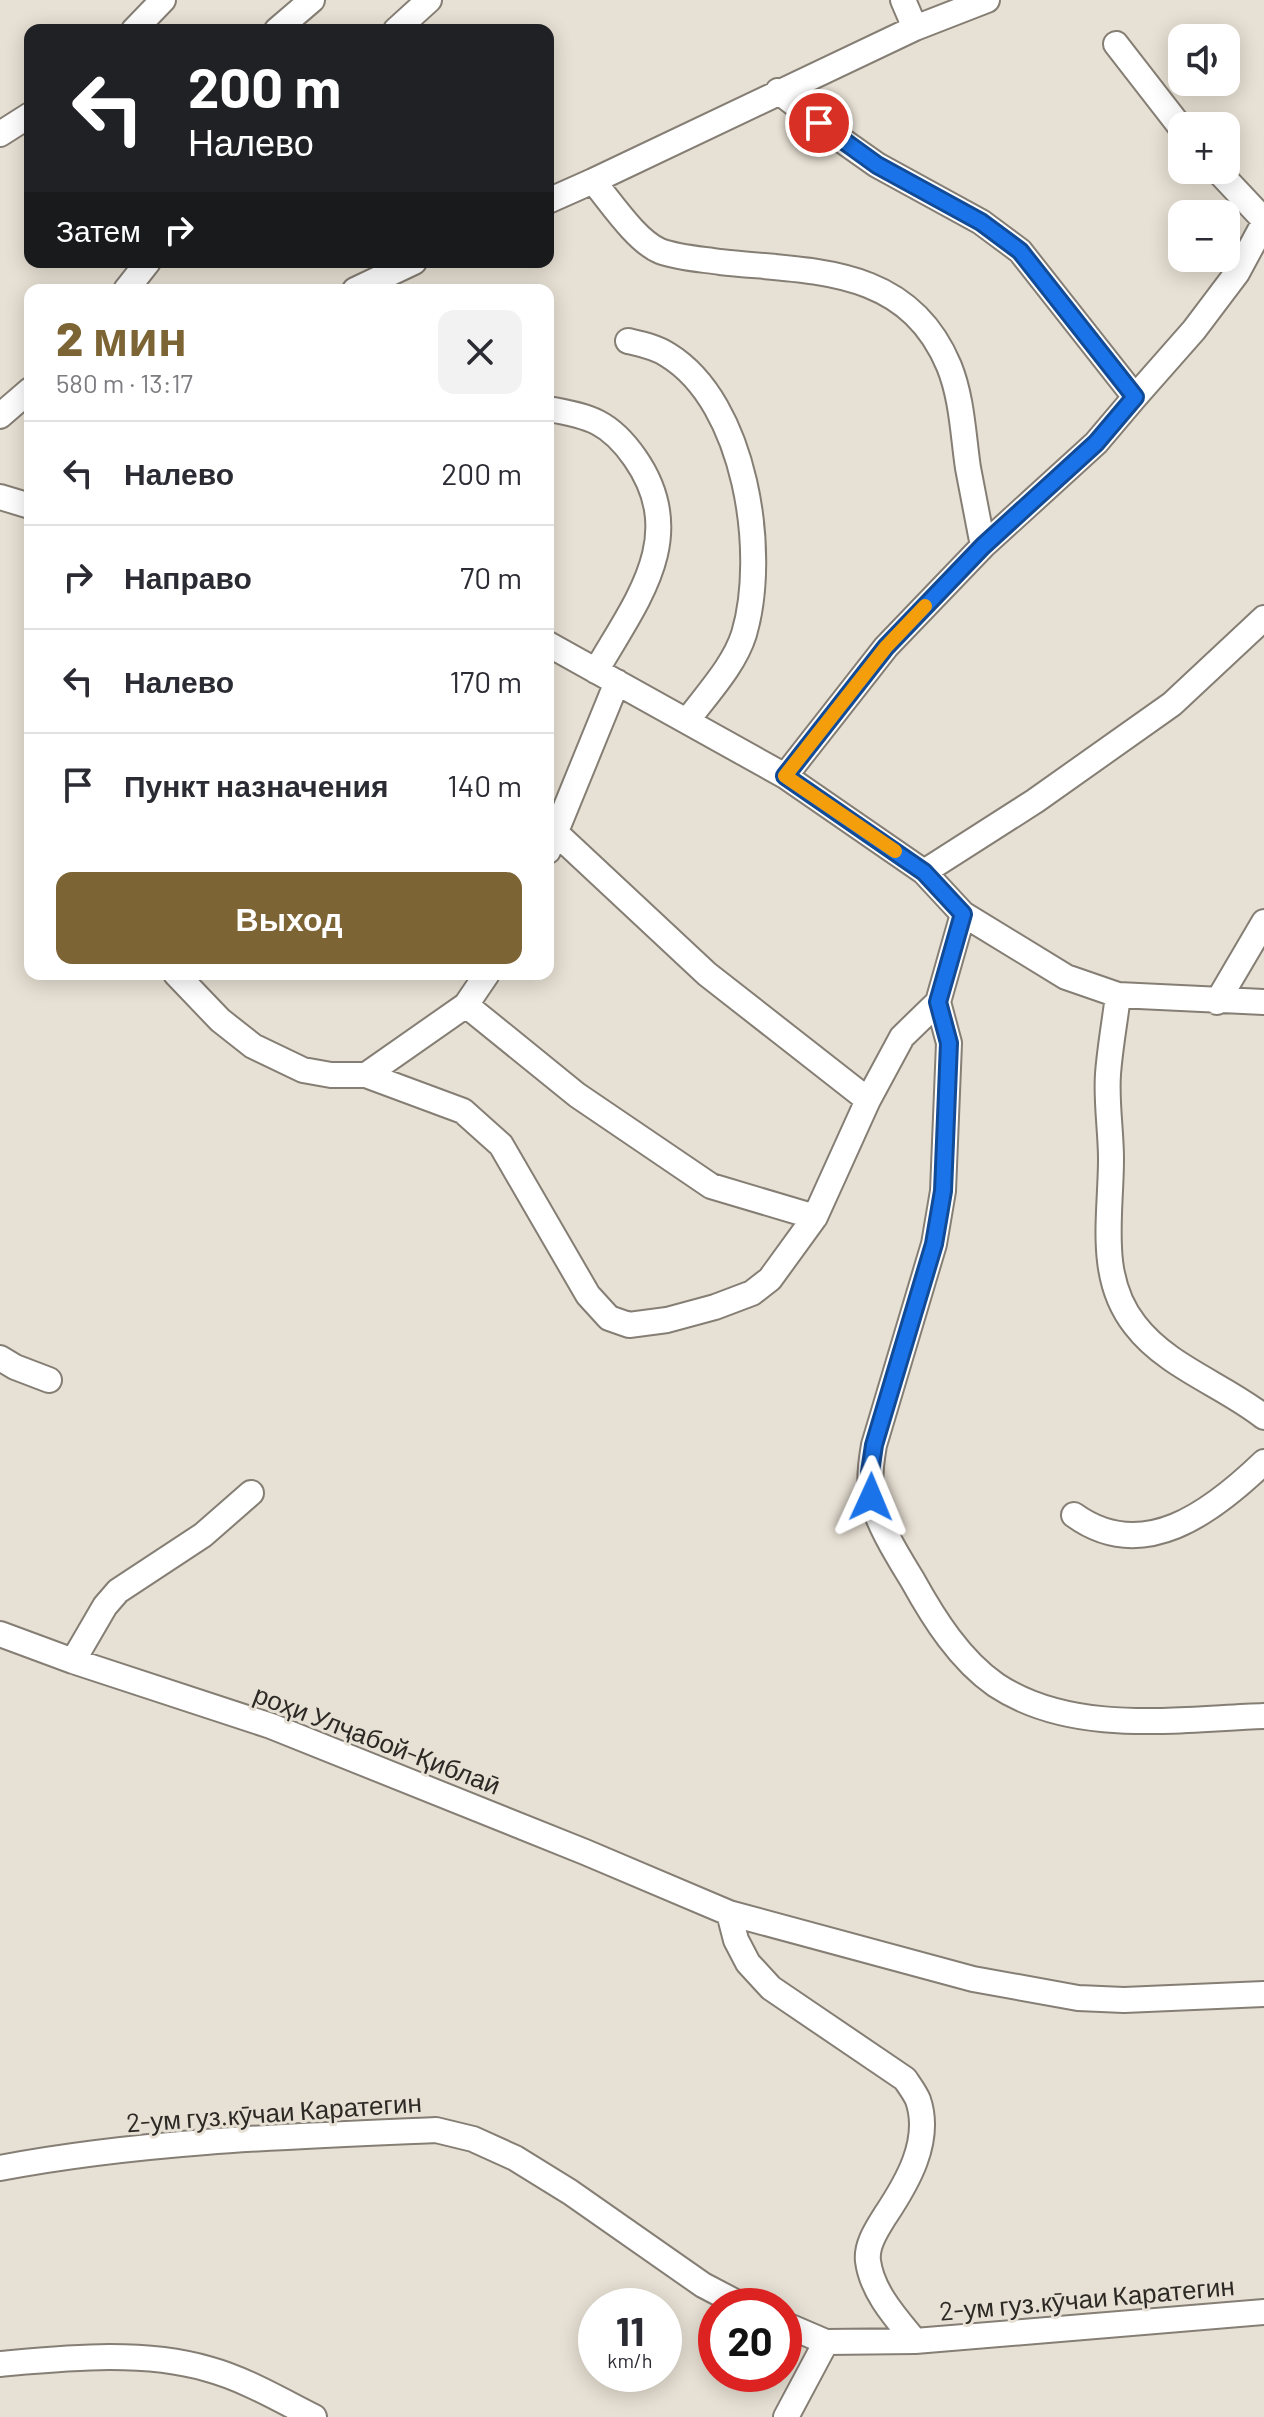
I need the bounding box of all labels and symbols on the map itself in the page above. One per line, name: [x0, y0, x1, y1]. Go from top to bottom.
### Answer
pin: [785, 89, 853, 157]
position arrow: [829, 1455, 913, 1539]
street label: роҳи Улҷабой-Қиблаӣ: [250, 1677, 505, 1800]
street label: 2-ум гуз.кӯчаи Каратегин: [125, 2086, 423, 2137]
street label: 2-ум гуз.кӯчаи Каратегин: [938, 2269, 1236, 2326]
speed limit sign: 20: [698, 2288, 802, 2392]

